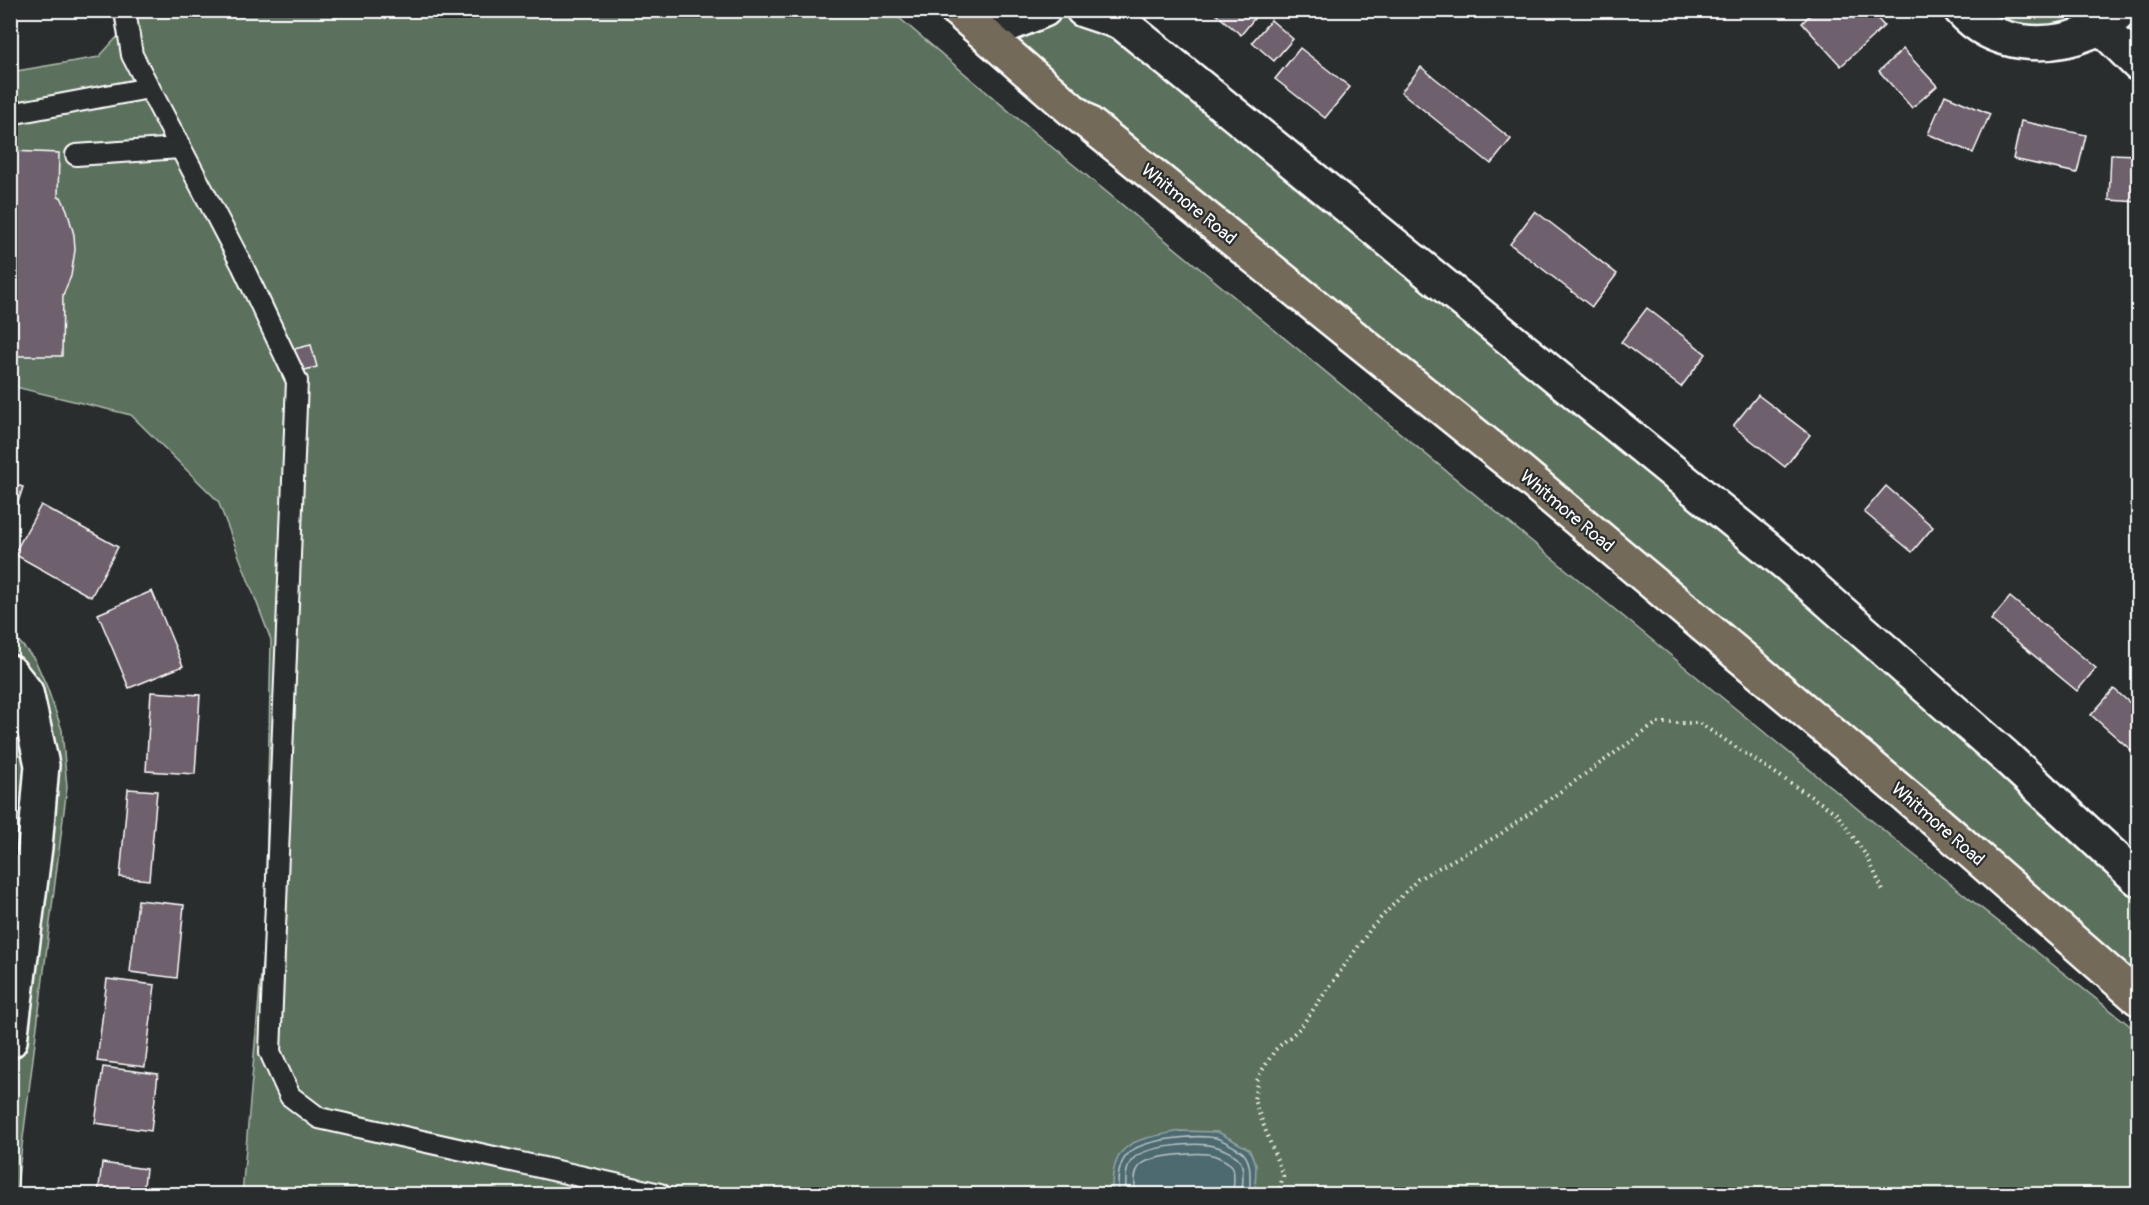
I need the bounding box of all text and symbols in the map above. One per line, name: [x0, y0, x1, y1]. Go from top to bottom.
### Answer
street label: Whitmore Road: [1136, 159, 1241, 250]
street label: Whitmore Road: [1515, 465, 1619, 558]
street label: Whitmore Road: [1886, 778, 1989, 871]

